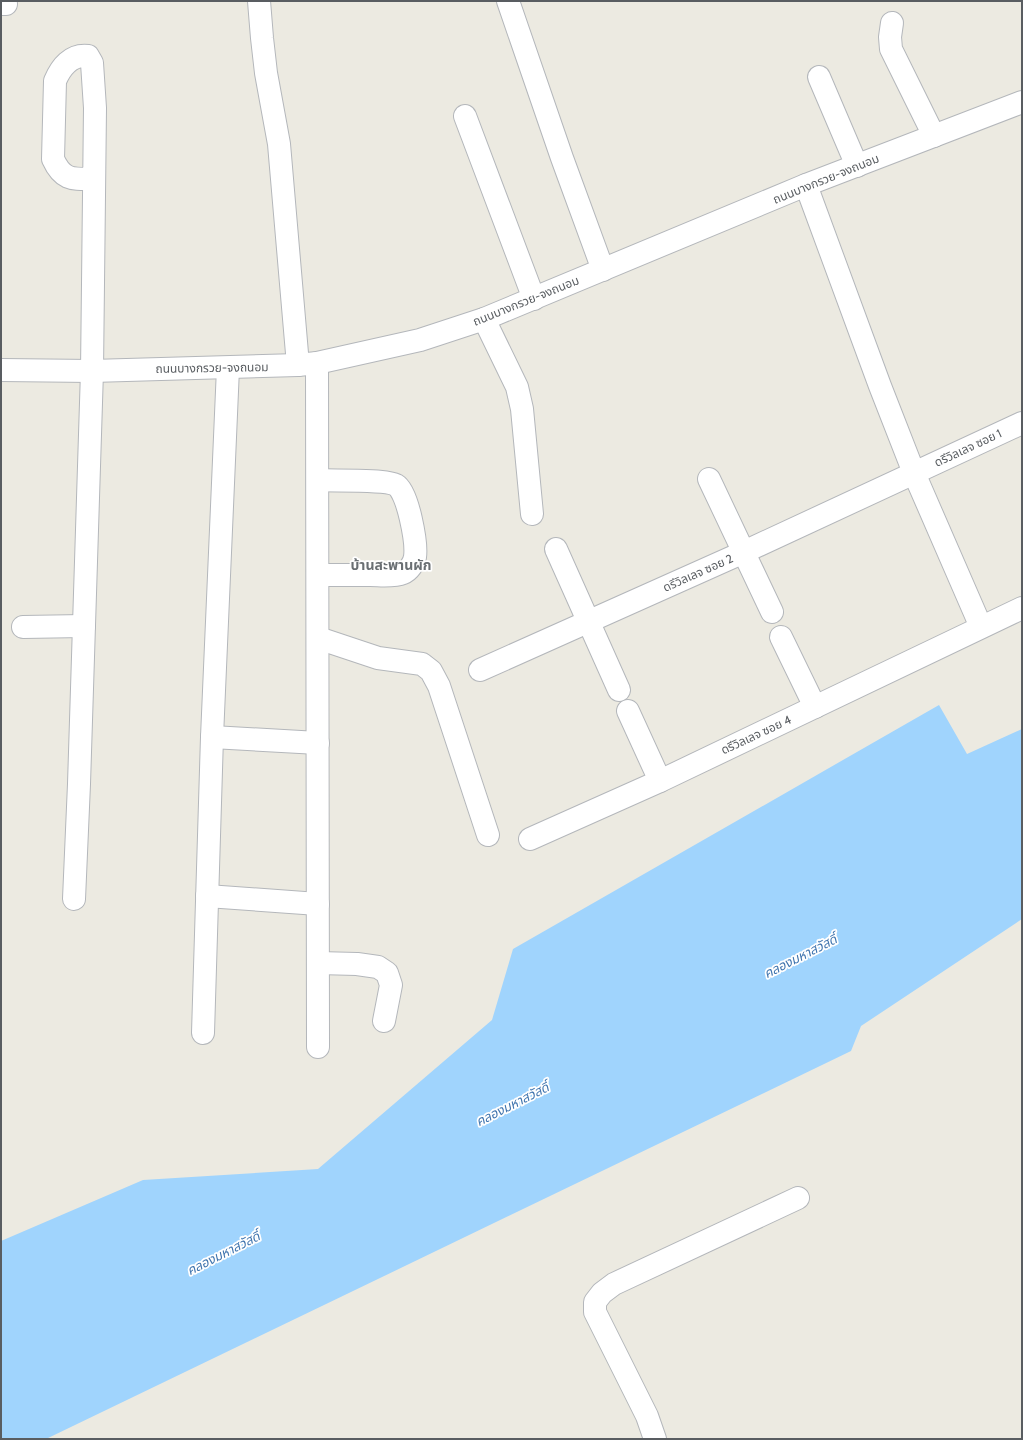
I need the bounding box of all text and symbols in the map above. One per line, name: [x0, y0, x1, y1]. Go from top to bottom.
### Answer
street label: ถนนบางกรวย-จงถนอม: [770, 150, 881, 207]
street label: ถนนบางกรวย-จงถนอม: [470, 272, 581, 329]
street label: ถนนบางกรวย-จงถนอม: [155, 359, 269, 376]
street label: ดรีวิลเลจ ซอย 1: [932, 425, 1004, 470]
street label: ดรีวิลเลจ ซอย 2: [660, 550, 735, 595]
district label: บ้านสะพานผัก: [350, 556, 432, 574]
street label: ดรีวิลเลจ ซอย 4: [718, 712, 793, 757]
water label: คลองมหาสวัสดิ์: [761, 929, 843, 981]
water label: คลองมหาสวัสดิ์: [473, 1077, 555, 1129]
water label: คลองมหาสวัสดิ์: [184, 1226, 266, 1278]

